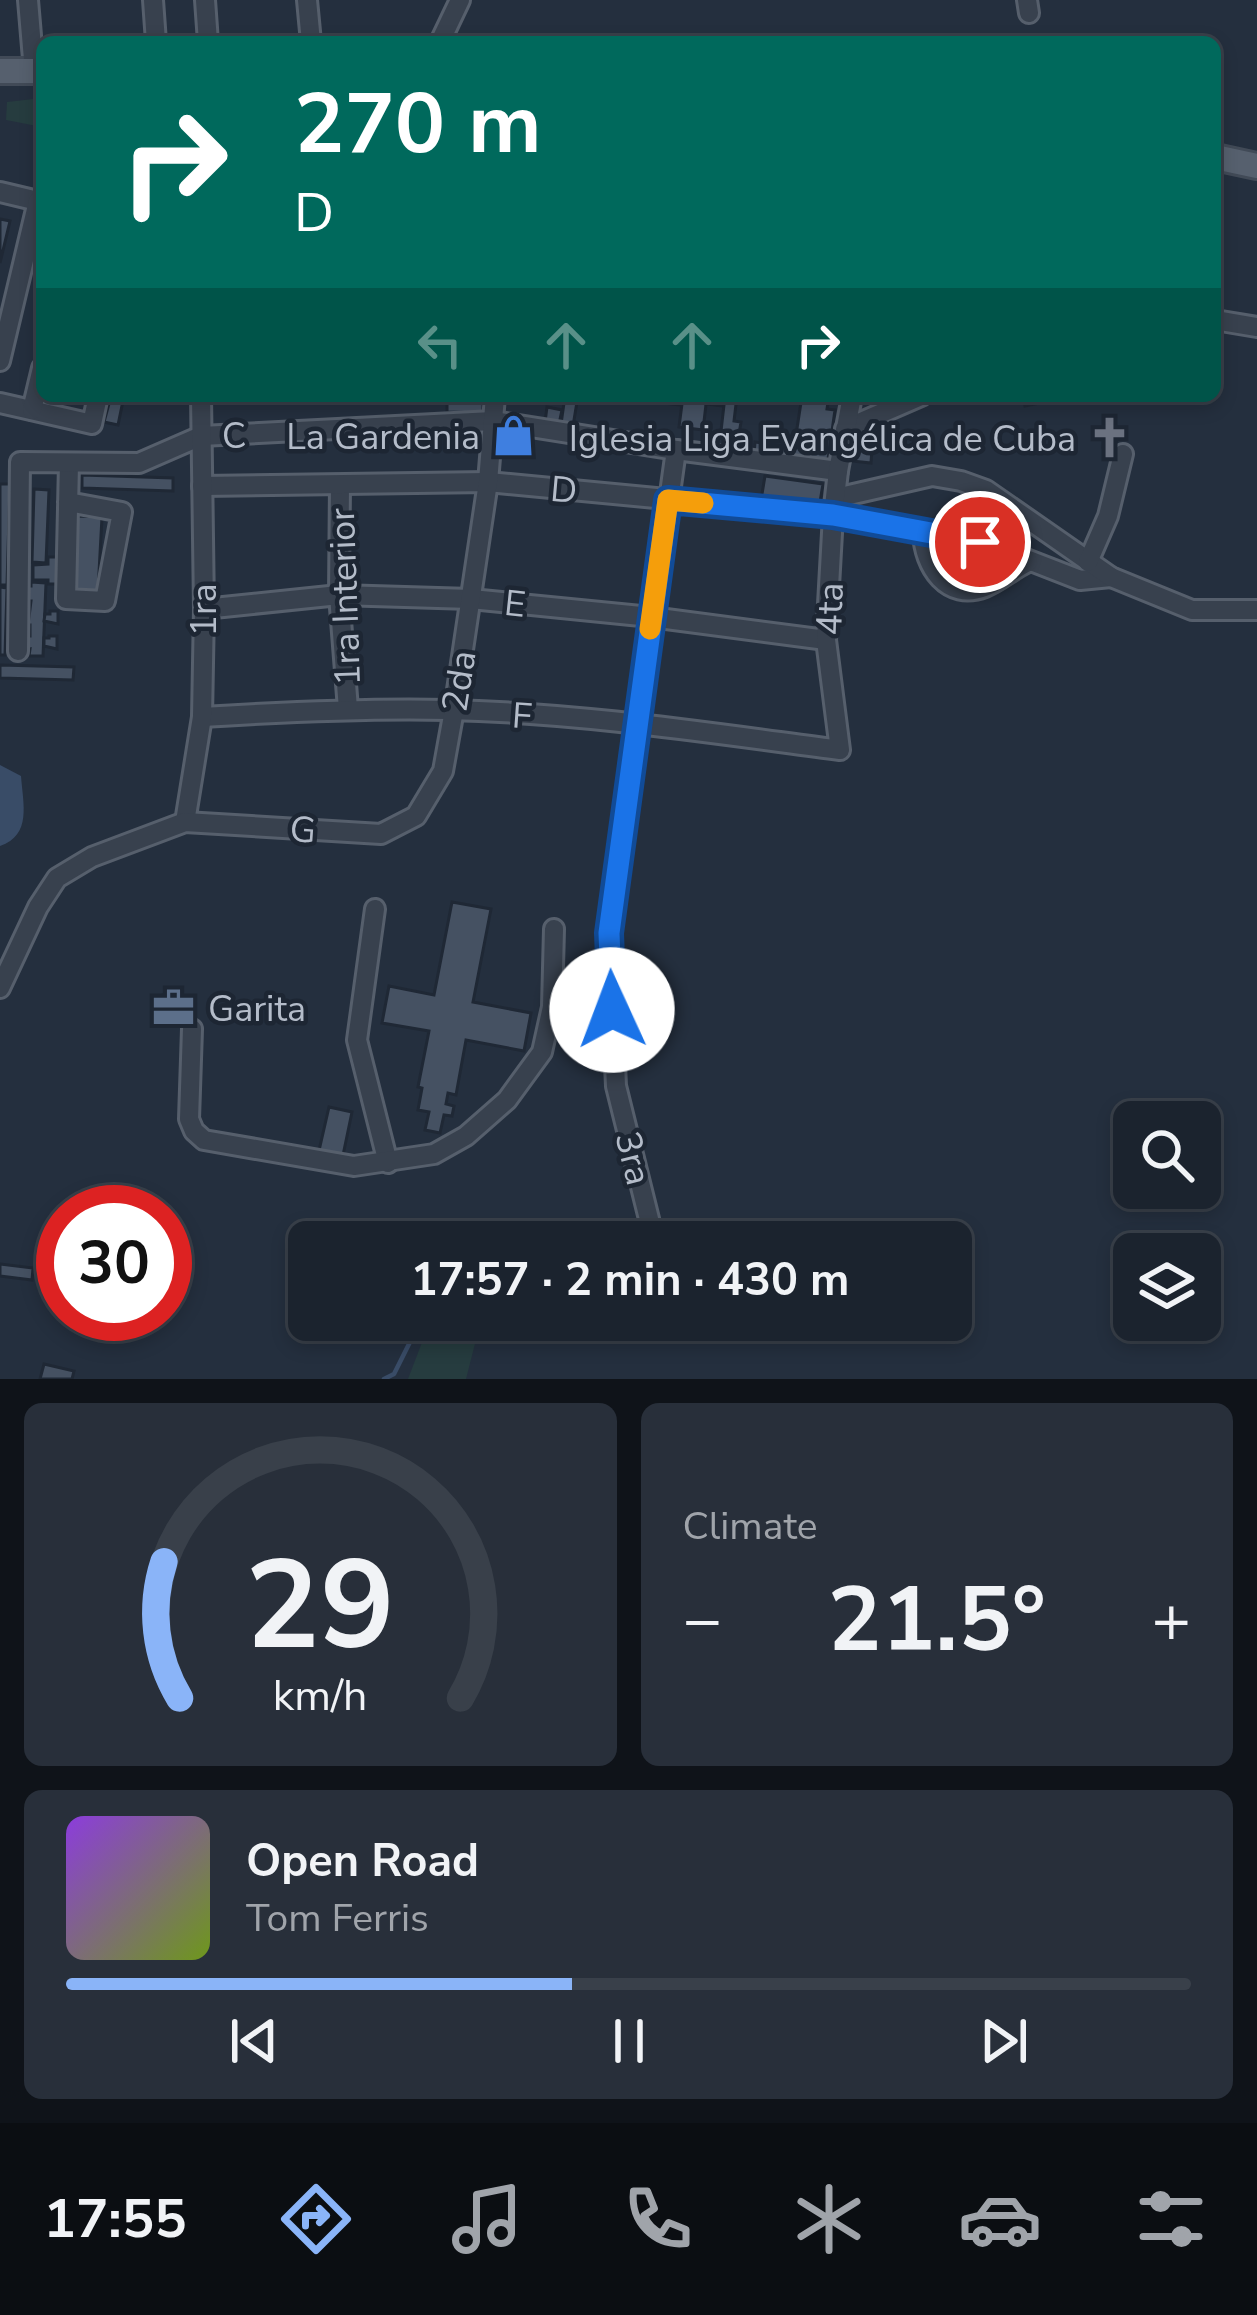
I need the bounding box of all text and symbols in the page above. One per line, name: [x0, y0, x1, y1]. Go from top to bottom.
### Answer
text: 270 m: [294, 67, 542, 182]
icon: right: [96, 84, 252, 240]
text: D: [294, 176, 334, 250]
icon: left: [407, 312, 473, 378]
icon: ahead: [533, 312, 599, 378]
icon: ahead: [659, 312, 725, 378]
icon: right: [785, 312, 851, 378]
street label: C: [221, 411, 247, 462]
place label: La Gardenia: [286, 413, 480, 462]
shop icon: La Gardenia: [491, 413, 537, 459]
place label: Iglesia Liga Evangélica de Cuba: [569, 415, 1076, 464]
church icon: Iglesia Liga Evangélica de Cuba: [1087, 415, 1133, 461]
street label: D: [548, 465, 579, 516]
pin: [929, 491, 1031, 593]
street label: 1ra Interior: [318, 507, 373, 687]
icon: arrive: [947, 509, 1013, 575]
street label: E: [502, 579, 528, 630]
street label: 4ta: [805, 582, 856, 637]
street label: 1ra: [180, 583, 229, 637]
street label: 2da: [430, 647, 489, 716]
street label: F: [510, 691, 533, 742]
street label: G: [288, 805, 318, 856]
position arrow: [549, 947, 675, 1073]
office icon: Garita: [151, 985, 197, 1031]
place label: Garita: [208, 985, 306, 1034]
map controls: [1113, 1101, 1221, 1341]
button: search: [1113, 1101, 1221, 1209]
street label: 3ra: [602, 1127, 663, 1190]
speed limit sign: 30: [36, 1185, 192, 1341]
button: layers: [1113, 1233, 1221, 1341]
text: 17:57 · 2 min · 430 m: [410, 1250, 850, 1311]
text: Climate: [683, 1500, 818, 1553]
text: 29: [245, 1521, 395, 1691]
text: 21.5°: [828, 1559, 1046, 1682]
text: −: [683, 1575, 722, 1665]
text: +: [1151, 1575, 1191, 1665]
text: km/h: [273, 1666, 368, 1724]
text: Open Road: [246, 1831, 479, 1892]
text: Tom Ferris: [246, 1892, 429, 1945]
icon: previous: [221, 2008, 287, 2074]
icon: pause: [596, 2008, 662, 2074]
icon: next: [971, 2008, 1037, 2074]
icon: directions: [274, 2177, 358, 2261]
icon: music: [445, 2177, 529, 2261]
icon: phone: [616, 2177, 700, 2261]
icon: climate: [787, 2177, 871, 2261]
icon: car: [958, 2177, 1042, 2261]
icon: filters: [1129, 2177, 1213, 2261]
text: 17:55: [44, 2182, 187, 2256]

